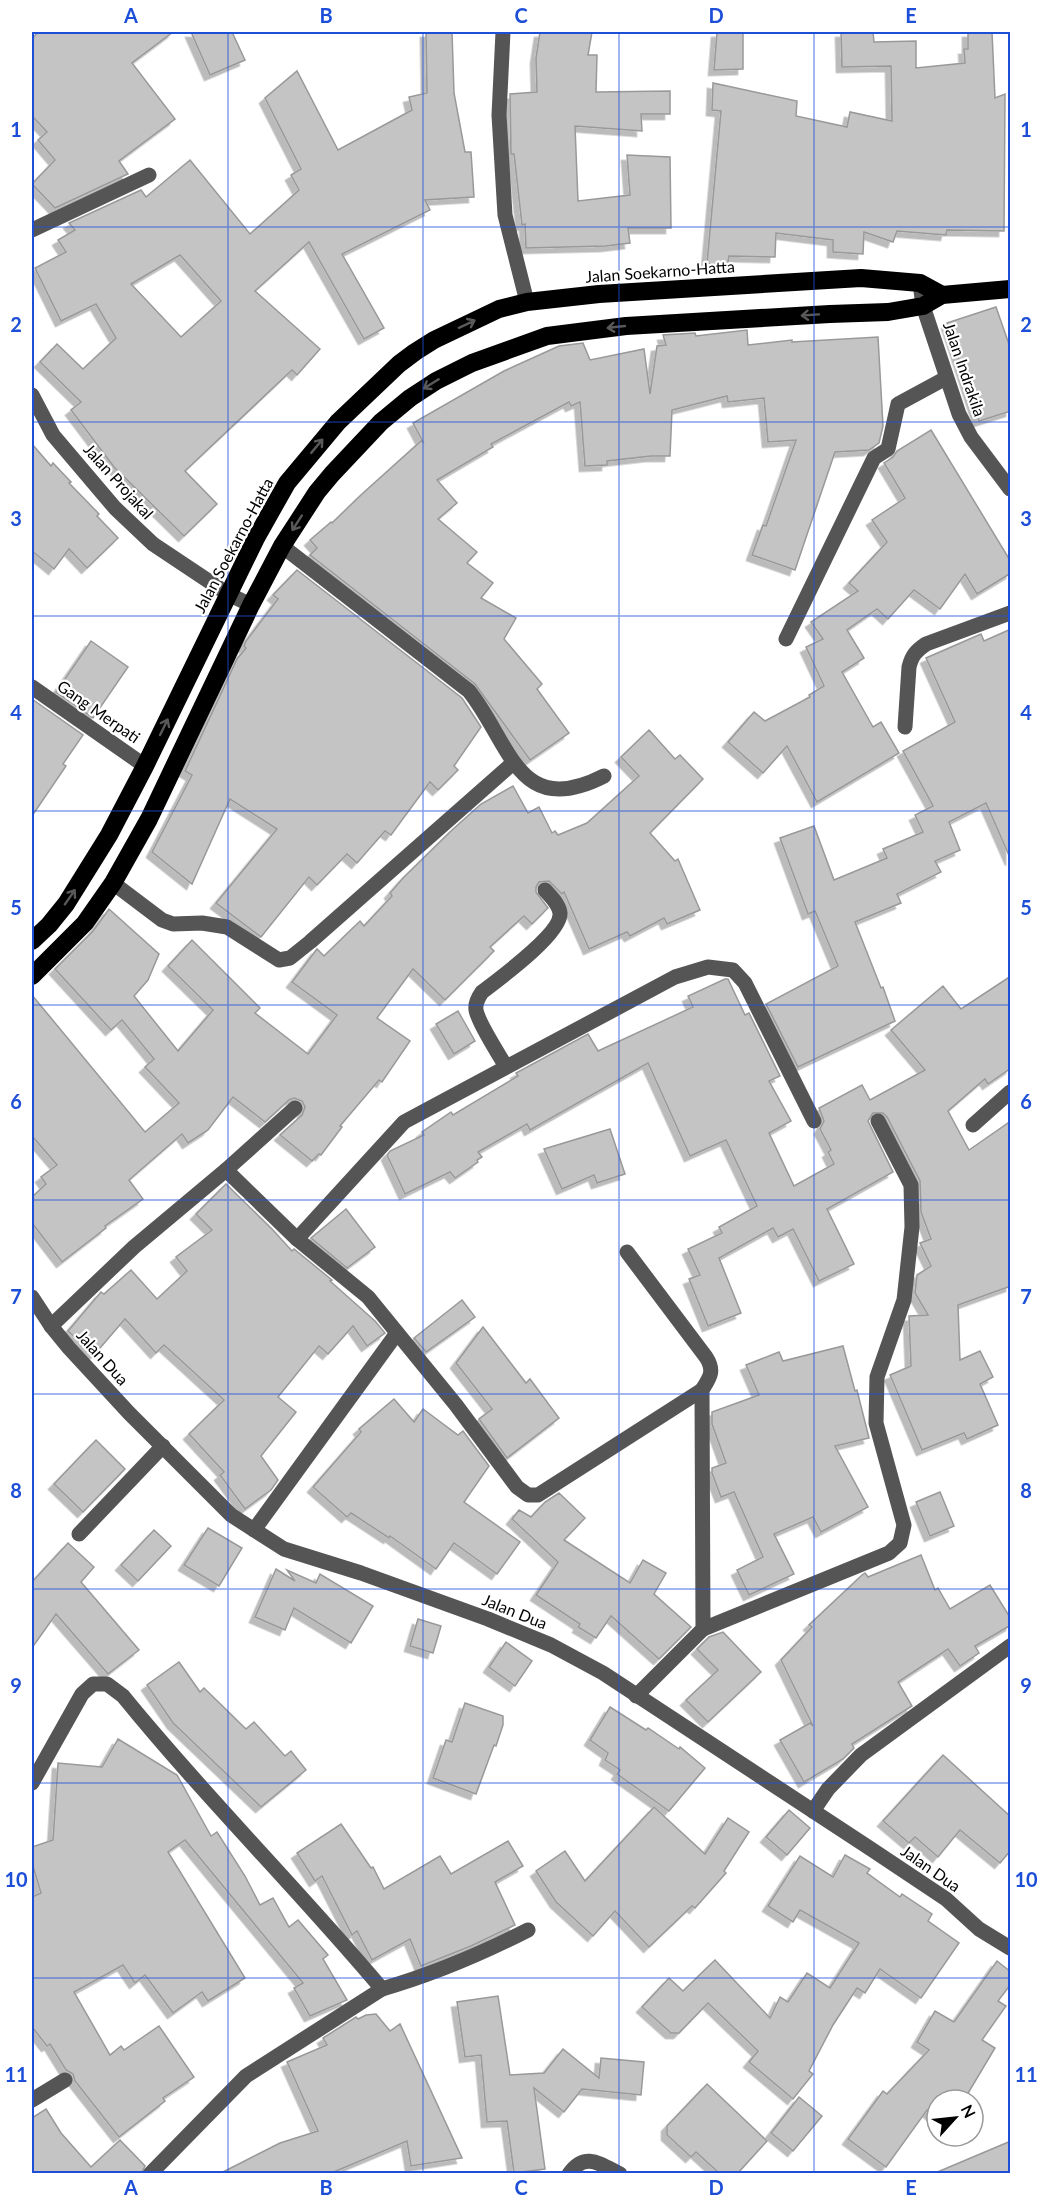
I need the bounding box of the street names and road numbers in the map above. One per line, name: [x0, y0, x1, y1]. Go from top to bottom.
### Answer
street label: Jalan Soekarno-Hatta: [585, 256, 735, 286]
street label: Jalan Indrakila: [940, 319, 990, 419]
street label: Jalan Projakal: [80, 439, 158, 523]
street label: Jalan Soekarno-Hatta: [189, 474, 277, 616]
street label: Gang Merpati: [54, 676, 144, 746]
street label: Jalan Dua: [73, 1325, 133, 1389]
street label: Jalan Dua: [480, 1589, 550, 1633]
street label: Jalan Dua: [898, 1841, 964, 1895]

